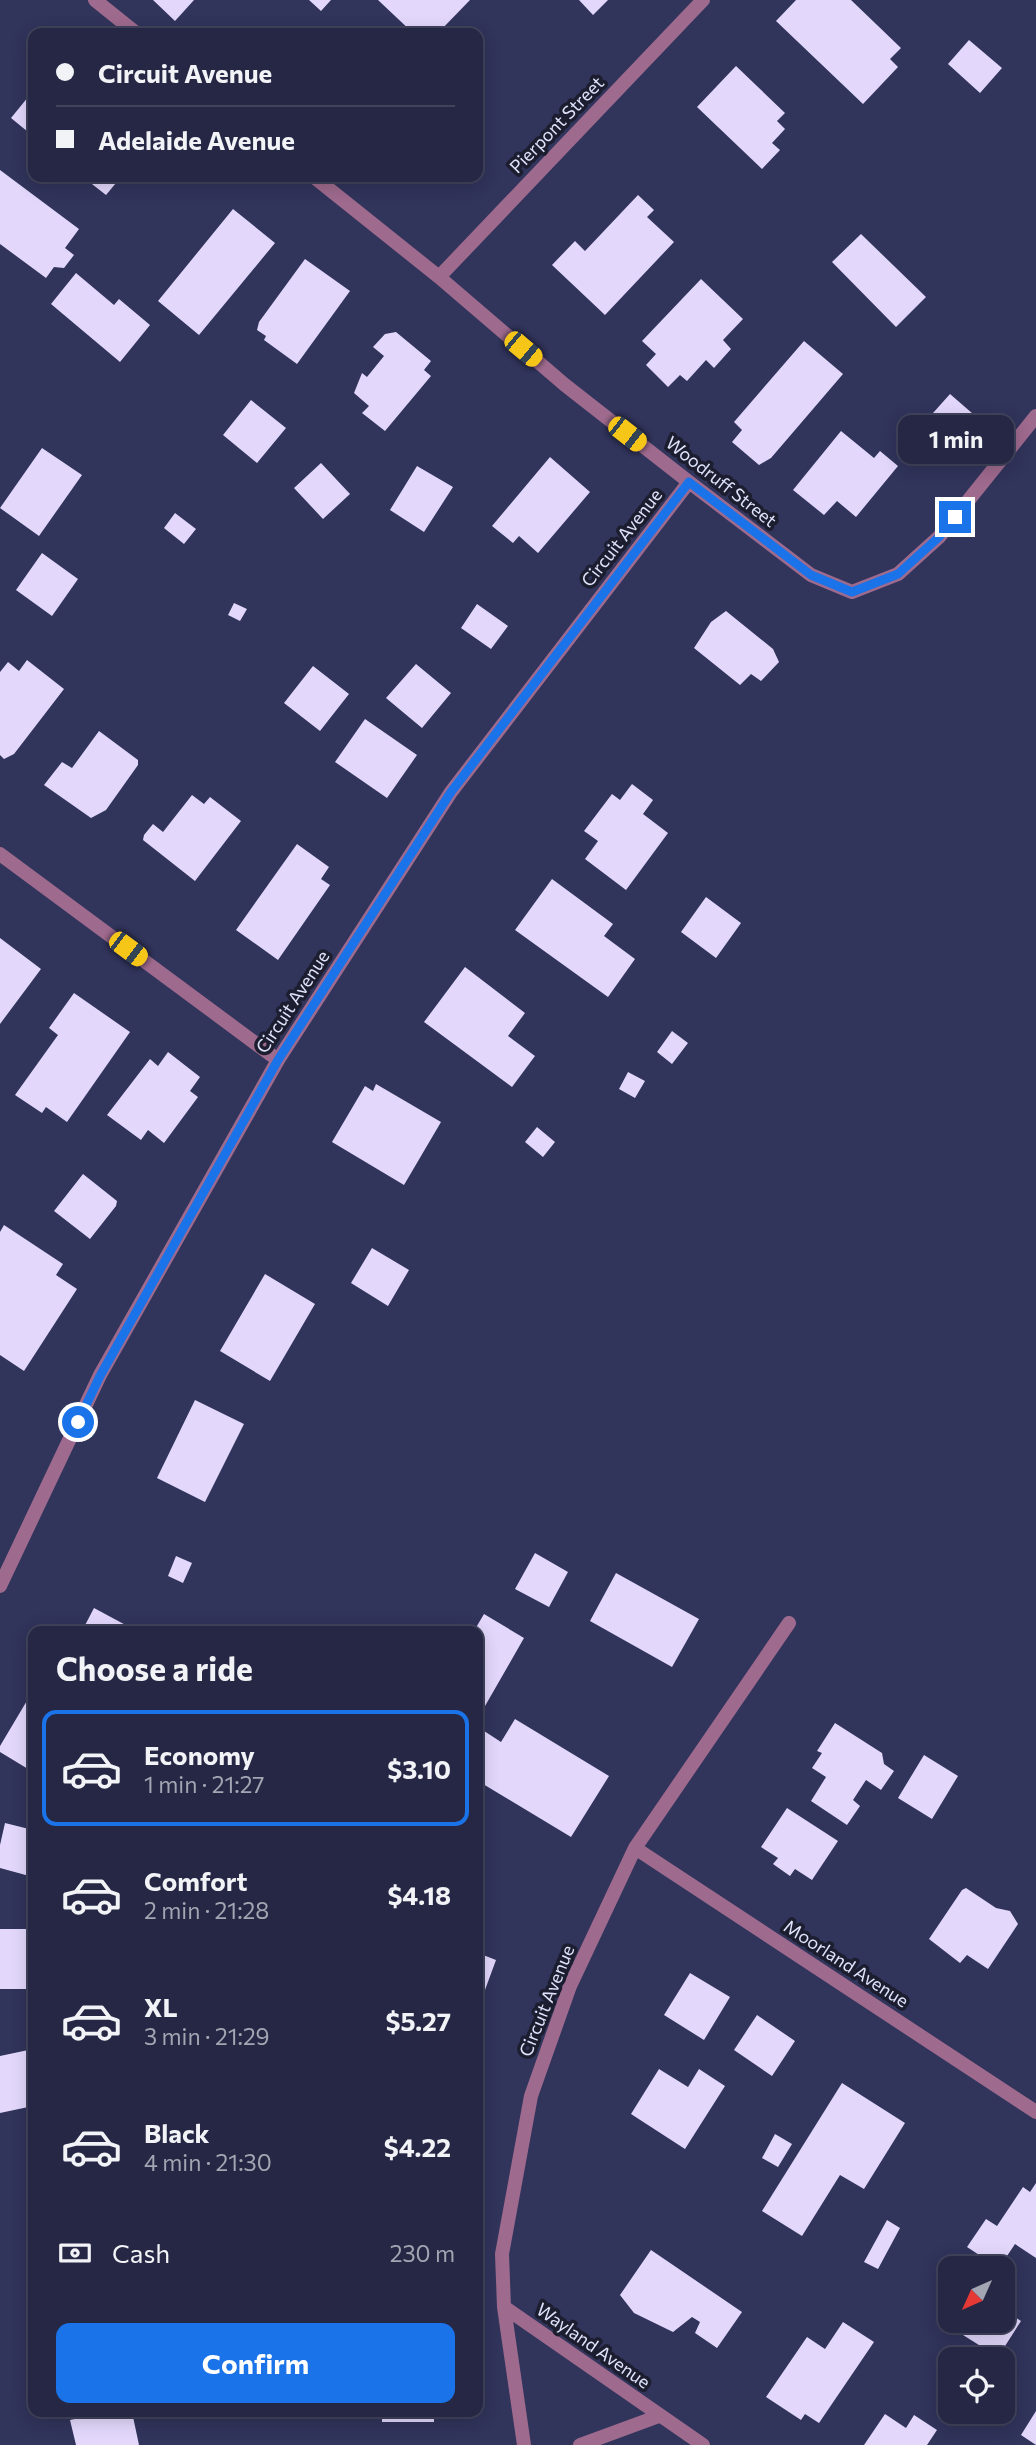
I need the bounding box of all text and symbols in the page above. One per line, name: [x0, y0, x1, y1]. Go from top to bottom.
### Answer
text: Circuit Avenue: [98, 57, 272, 88]
street label: Pierpont Street: [505, 71, 608, 177]
text: Adelaide Avenue: [98, 124, 295, 155]
car: [501, 327, 546, 371]
car: [604, 413, 651, 455]
callout: 1 min: [897, 416, 1013, 464]
text: 1 min: [929, 425, 983, 453]
street label: Woodruff Street: [662, 431, 781, 531]
street label: Circuit Avenue: [576, 484, 666, 591]
route end: [939, 501, 971, 533]
car: [105, 928, 152, 970]
street label: Circuit Avenue: [251, 946, 334, 1057]
route start: [62, 1406, 94, 1438]
text: Choose a ride: [56, 1648, 253, 1688]
icon: car: [60, 1737, 123, 1800]
text: Economy: [144, 1739, 255, 1770]
text: $3.10: [387, 1753, 451, 1784]
text: 1 min · 21:27: [144, 1770, 264, 1798]
icon: car: [60, 1863, 123, 1926]
text: Comfort: [144, 1865, 247, 1896]
text: $4.18: [387, 1879, 451, 1910]
text: 2 min · 21:28: [144, 1896, 269, 1924]
street label: Moorland Avenue: [780, 1915, 913, 2012]
street label: Circuit Avenue: [514, 1942, 578, 2060]
icon: car: [60, 1989, 123, 2052]
text: XL: [144, 1991, 178, 2022]
text: $5.27: [385, 2005, 451, 2036]
text: 3 min · 21:29: [144, 2022, 270, 2050]
icon: car: [60, 2115, 123, 2178]
text: Black: [144, 2117, 210, 2148]
text: $4.22: [384, 2131, 451, 2162]
text: 4 min · 21:30: [144, 2148, 272, 2176]
icon: cash: [56, 2234, 94, 2272]
text: Cash: [112, 2237, 170, 2268]
text: 230 m: [390, 2239, 455, 2267]
north arrow: [938, 2256, 1015, 2333]
map controls: [938, 2256, 1015, 2424]
street label: Wayland Avenue: [532, 2298, 655, 2393]
button: Confirm: [56, 2323, 455, 2403]
button: locate: [938, 2347, 1015, 2424]

